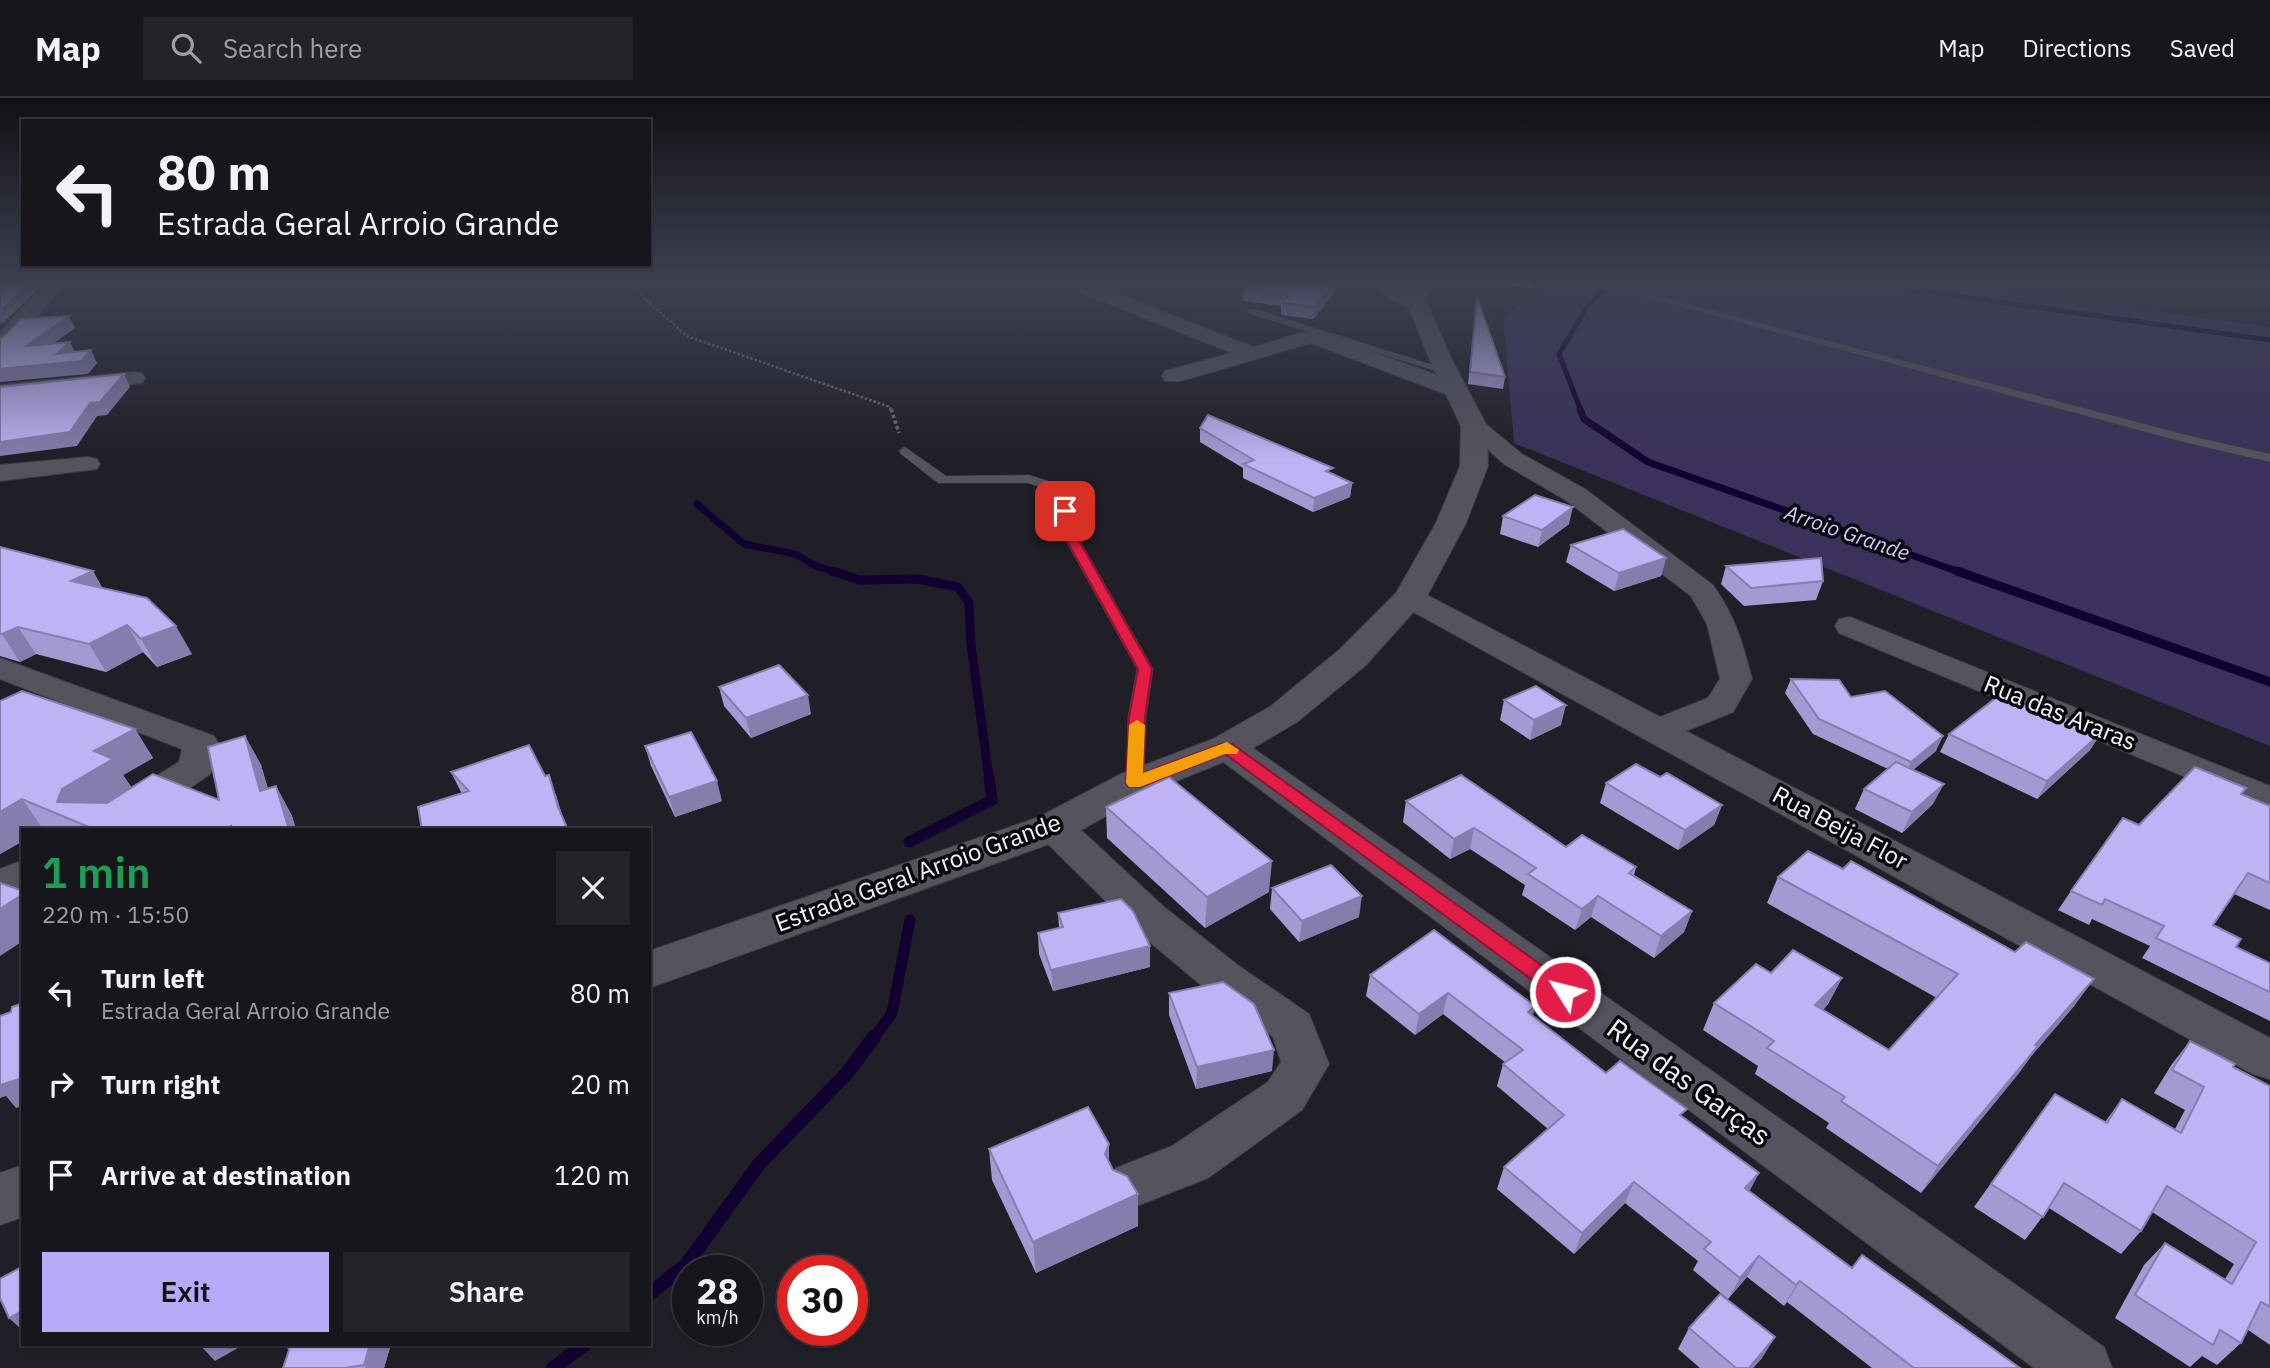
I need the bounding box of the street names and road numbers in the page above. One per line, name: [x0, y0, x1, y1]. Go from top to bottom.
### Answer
street label: Rua das Araras: [1979, 667, 2141, 757]
street label: Rua Beija Flor: [1767, 778, 1914, 876]
street label: Estrada Geral Arroio Grande: [770, 805, 1065, 939]
street label: Rua das Garças: [1600, 1010, 1779, 1154]

